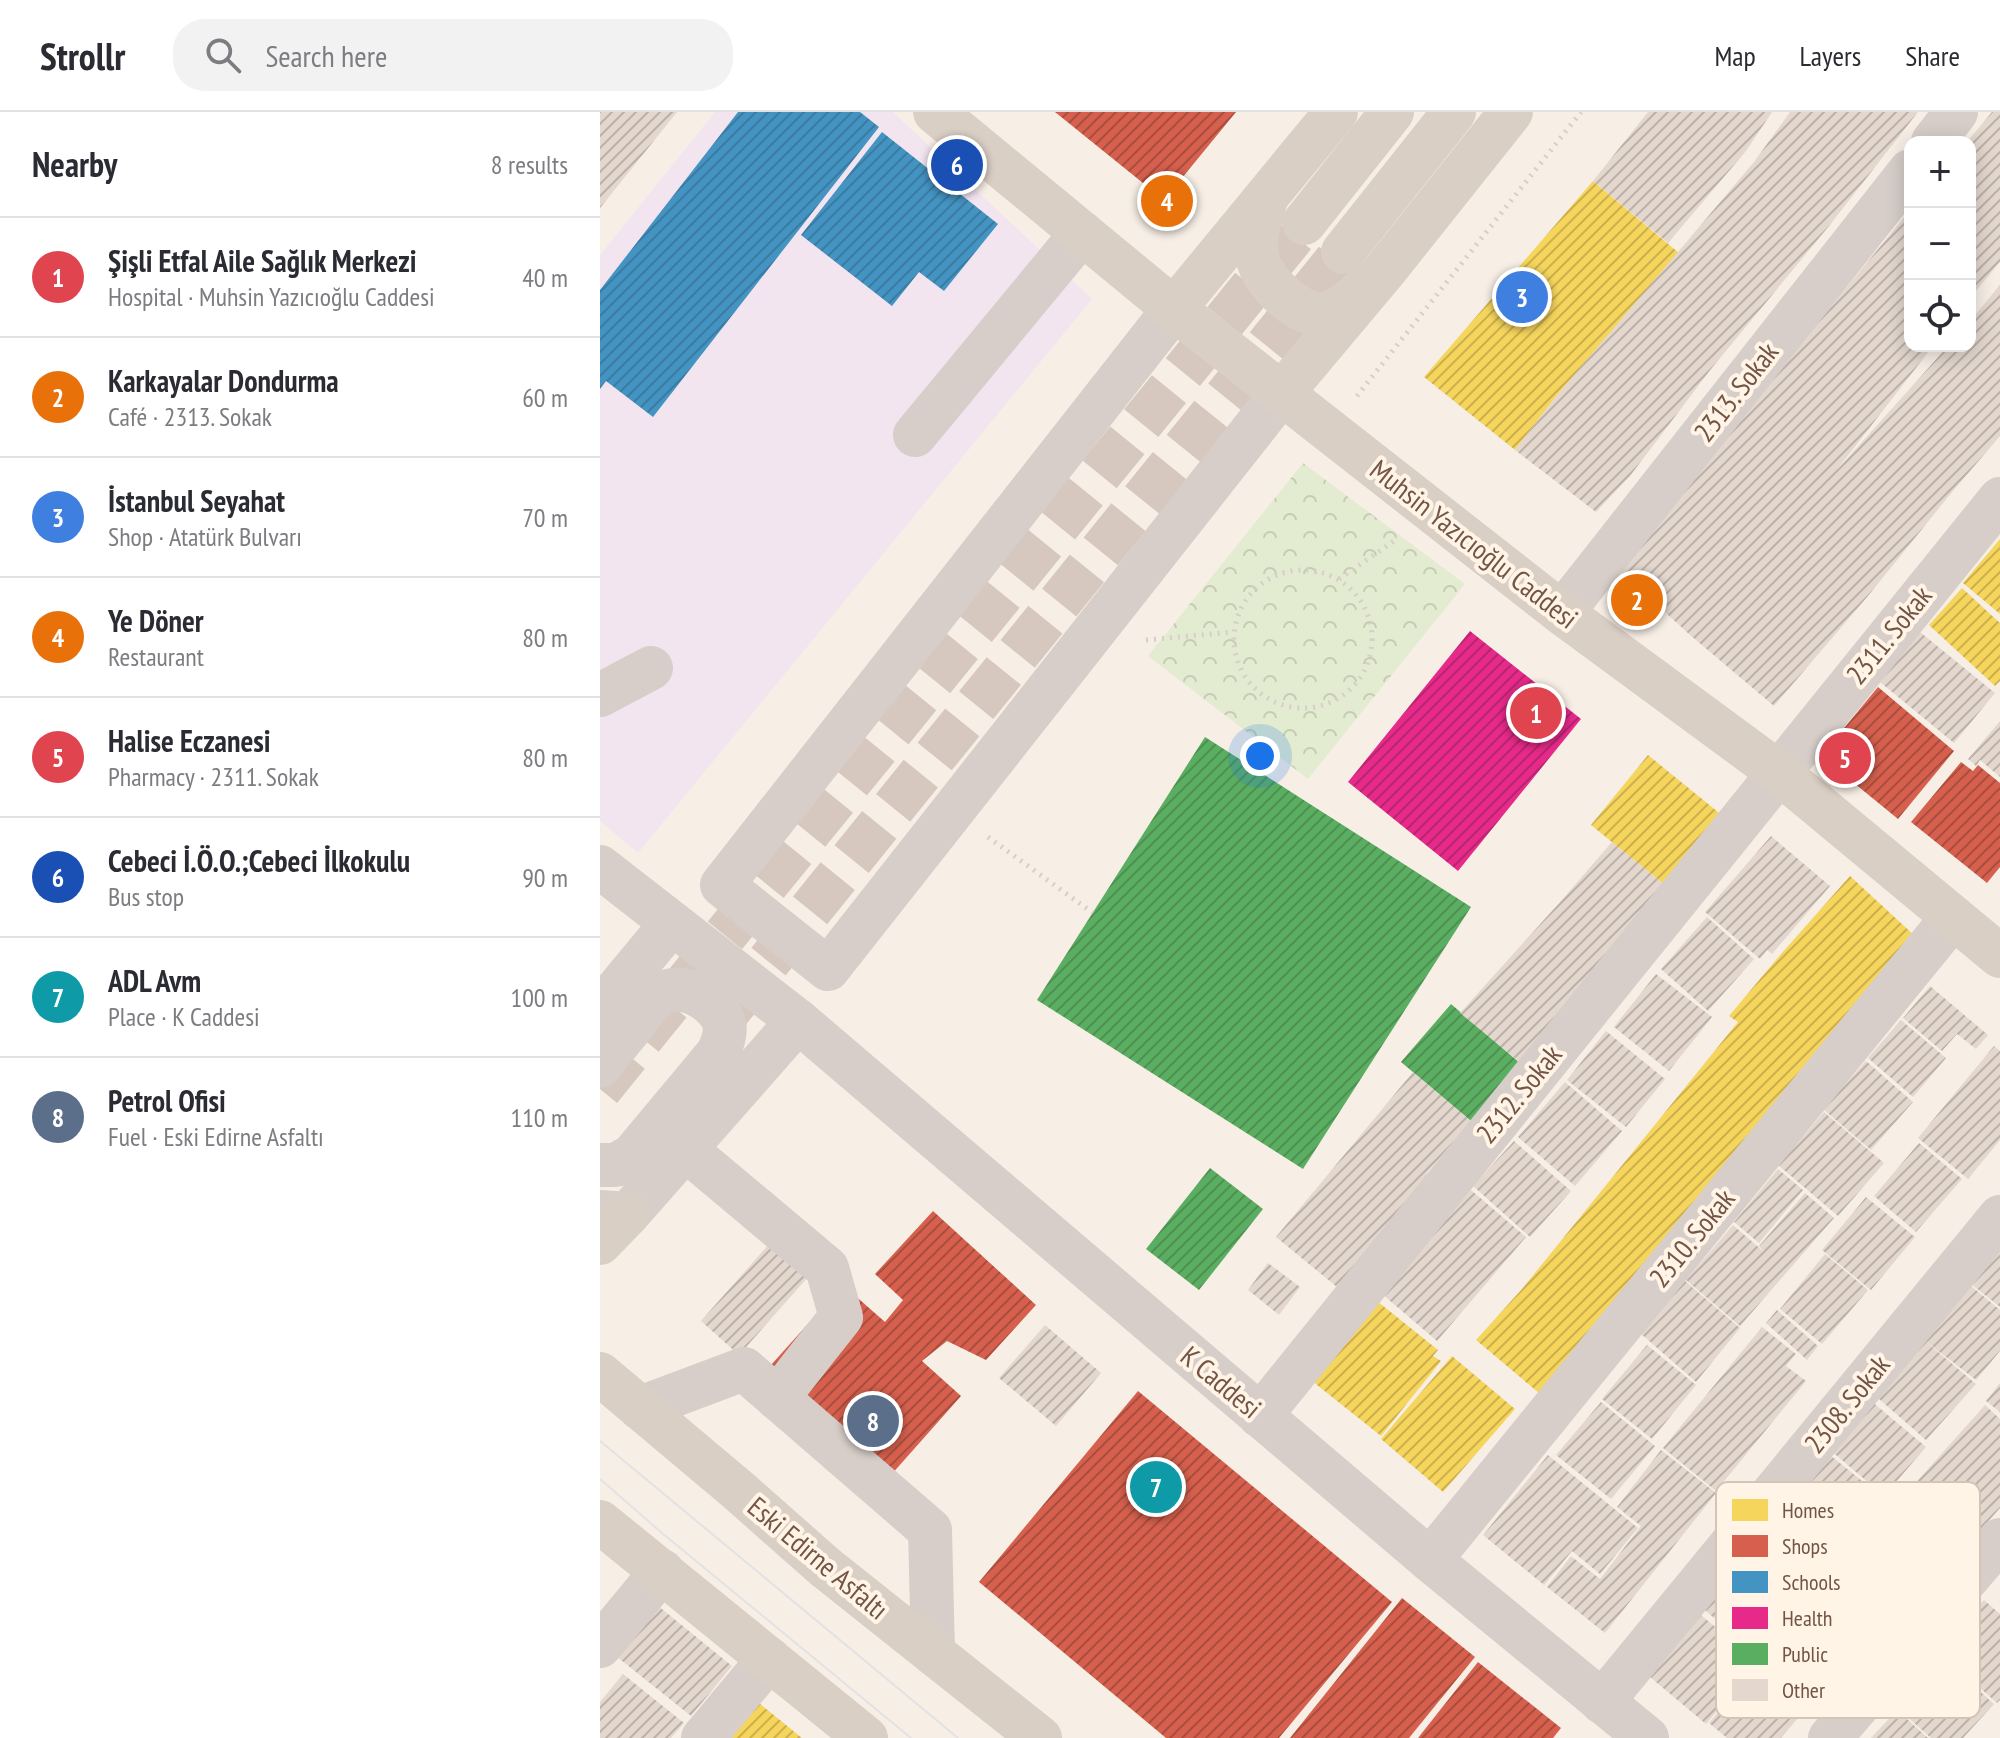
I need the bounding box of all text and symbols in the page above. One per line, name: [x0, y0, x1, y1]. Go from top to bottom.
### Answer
search box: [173, 19, 733, 91]
text: Strollr: [40, 31, 125, 80]
icon: search: [201, 33, 245, 77]
text: Search here: [265, 36, 387, 75]
text: Map: [1714, 37, 1756, 74]
text: Layers: [1800, 37, 1861, 74]
text: Share: [1905, 37, 1960, 74]
pin: 6: [931, 135, 983, 195]
map controls: [1904, 136, 1976, 352]
button: +: [1904, 136, 1976, 208]
text: Nearby: [32, 142, 117, 186]
text: 8 results: [491, 148, 568, 181]
pin: 4: [1141, 171, 1193, 231]
button: −: [1904, 208, 1976, 280]
text: Şişli Etfal Aile Sağlık Merkezi: [108, 241, 416, 280]
text: 1: [52, 261, 64, 294]
text: 40 m: [522, 261, 568, 294]
pin: 3: [1496, 267, 1548, 327]
text: Hospital · Muhsin Yazıcıoğlu Caddesi: [108, 280, 435, 313]
button: locate: [1904, 280, 1976, 352]
street label: 2313. Sokak: [1685, 334, 1786, 449]
text: Karkayalar Dondurma: [108, 361, 339, 400]
text: 2: [52, 381, 64, 414]
text: 60 m: [522, 381, 568, 414]
text: Café · 2313. Sokak: [108, 400, 272, 433]
street label: Muhsin Yazıcıoğlu Caddesi: [1363, 451, 1586, 636]
text: İstanbul Seyahat: [108, 481, 285, 520]
text: 3: [52, 501, 64, 534]
text: 70 m: [522, 501, 568, 534]
text: Shop · Atatürk Bulvarı: [108, 520, 302, 553]
pin: 2: [1611, 570, 1663, 630]
street label: 2311. Sokak: [1838, 578, 1940, 692]
text: Ye Döner: [108, 601, 204, 640]
text: 4: [52, 621, 64, 654]
text: 80 m: [522, 621, 568, 654]
text: Restaurant: [108, 640, 204, 673]
pin: 1: [1510, 683, 1562, 743]
text: Halise Eczanesi: [108, 721, 271, 760]
pin: 5: [1819, 728, 1871, 788]
your location: [1240, 736, 1280, 776]
text: 5: [52, 741, 64, 774]
text: 80 m: [522, 741, 568, 774]
text: Pharmacy · 2311. Sokak: [108, 760, 319, 793]
text: Cebeci İ.Ö.O.;Cebeci İlkokulu: [108, 841, 410, 880]
text: 6: [52, 861, 64, 894]
text: 90 m: [522, 861, 568, 894]
text: Bus stop: [108, 880, 184, 913]
text: ADL Avm: [108, 961, 201, 1000]
text: 7: [52, 981, 64, 1014]
text: 100 m: [510, 981, 568, 1014]
text: Place · K Caddesi: [108, 1000, 260, 1033]
street label: 2312. Sokak: [1468, 1037, 1570, 1151]
text: Petrol Ofisi: [108, 1081, 226, 1120]
text: 8: [52, 1101, 64, 1134]
text: 110 m: [510, 1101, 568, 1134]
text: Fuel · Eski Edirne Asfaltı: [108, 1120, 324, 1153]
street label: 2310. Sokak: [1641, 1181, 1743, 1295]
street label: K Caddesi: [1173, 1337, 1269, 1426]
street label: 2308. Sokak: [1796, 1347, 1898, 1461]
pin: 8: [847, 1391, 899, 1451]
pin: 7: [1130, 1457, 1182, 1517]
legend: [1716, 1482, 1980, 1718]
street label: Eski Edirne Asfaltı: [740, 1488, 896, 1627]
text: Homes: [1782, 1496, 1834, 1524]
text: Shops: [1782, 1532, 1828, 1560]
text: Schools: [1782, 1568, 1841, 1596]
text: Health: [1782, 1604, 1833, 1632]
text: Public: [1782, 1640, 1828, 1668]
text: Other: [1782, 1676, 1825, 1704]

